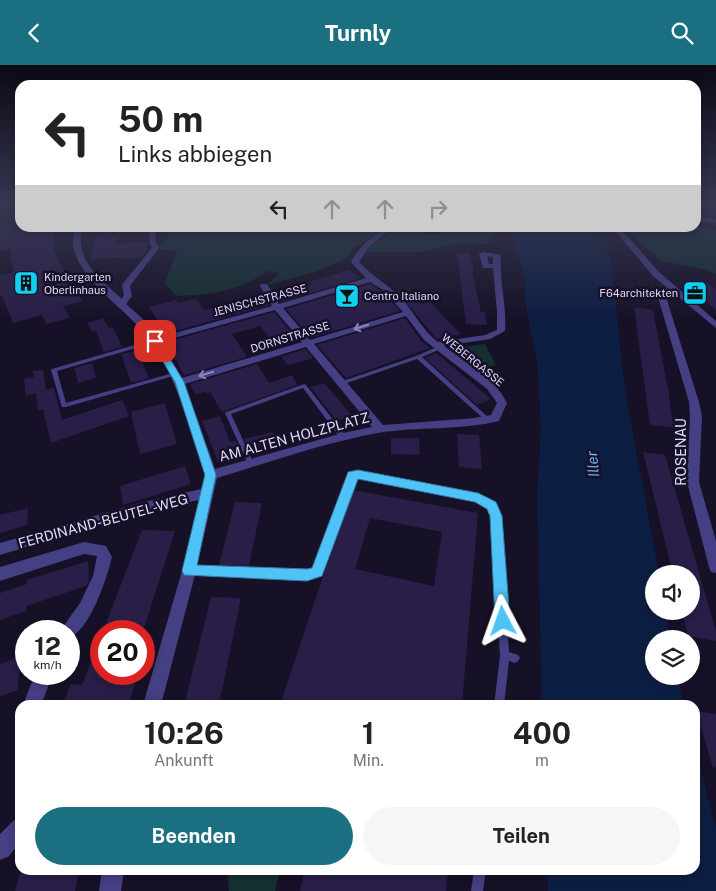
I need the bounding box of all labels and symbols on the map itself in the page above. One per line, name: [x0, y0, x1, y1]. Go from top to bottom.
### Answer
building icon: Kindergarten Oberlinhaus: [13, 270, 39, 296]
place label: Kindergarten Oberlinhaus: [44, 271, 111, 296]
office icon: F64architekten: [682, 280, 708, 306]
street label: JENISCHSTRASSE: [212, 282, 308, 318]
bar icon: Centro Italiano: [334, 283, 360, 309]
place label: F64architekten: [599, 287, 678, 299]
place label: Centro Italiano: [364, 290, 439, 302]
street label: DORNSTRASSE: [249, 319, 331, 355]
pin: [134, 320, 176, 362]
one-way arrow: [354, 323, 370, 333]
street label: WEBERGASSE: [440, 331, 507, 389]
one-way arrow: [198, 370, 214, 380]
street label: AM ALTEN HOLZPLATZ: [217, 409, 371, 465]
street label: ROSENAU: [673, 418, 689, 486]
water label: Iller: [583, 450, 602, 478]
street label: FERDINAND-BEUTEL-WEG: [16, 491, 190, 551]
position arrow: [476, 594, 528, 646]
speed limit sign: 20: [90, 620, 155, 685]

